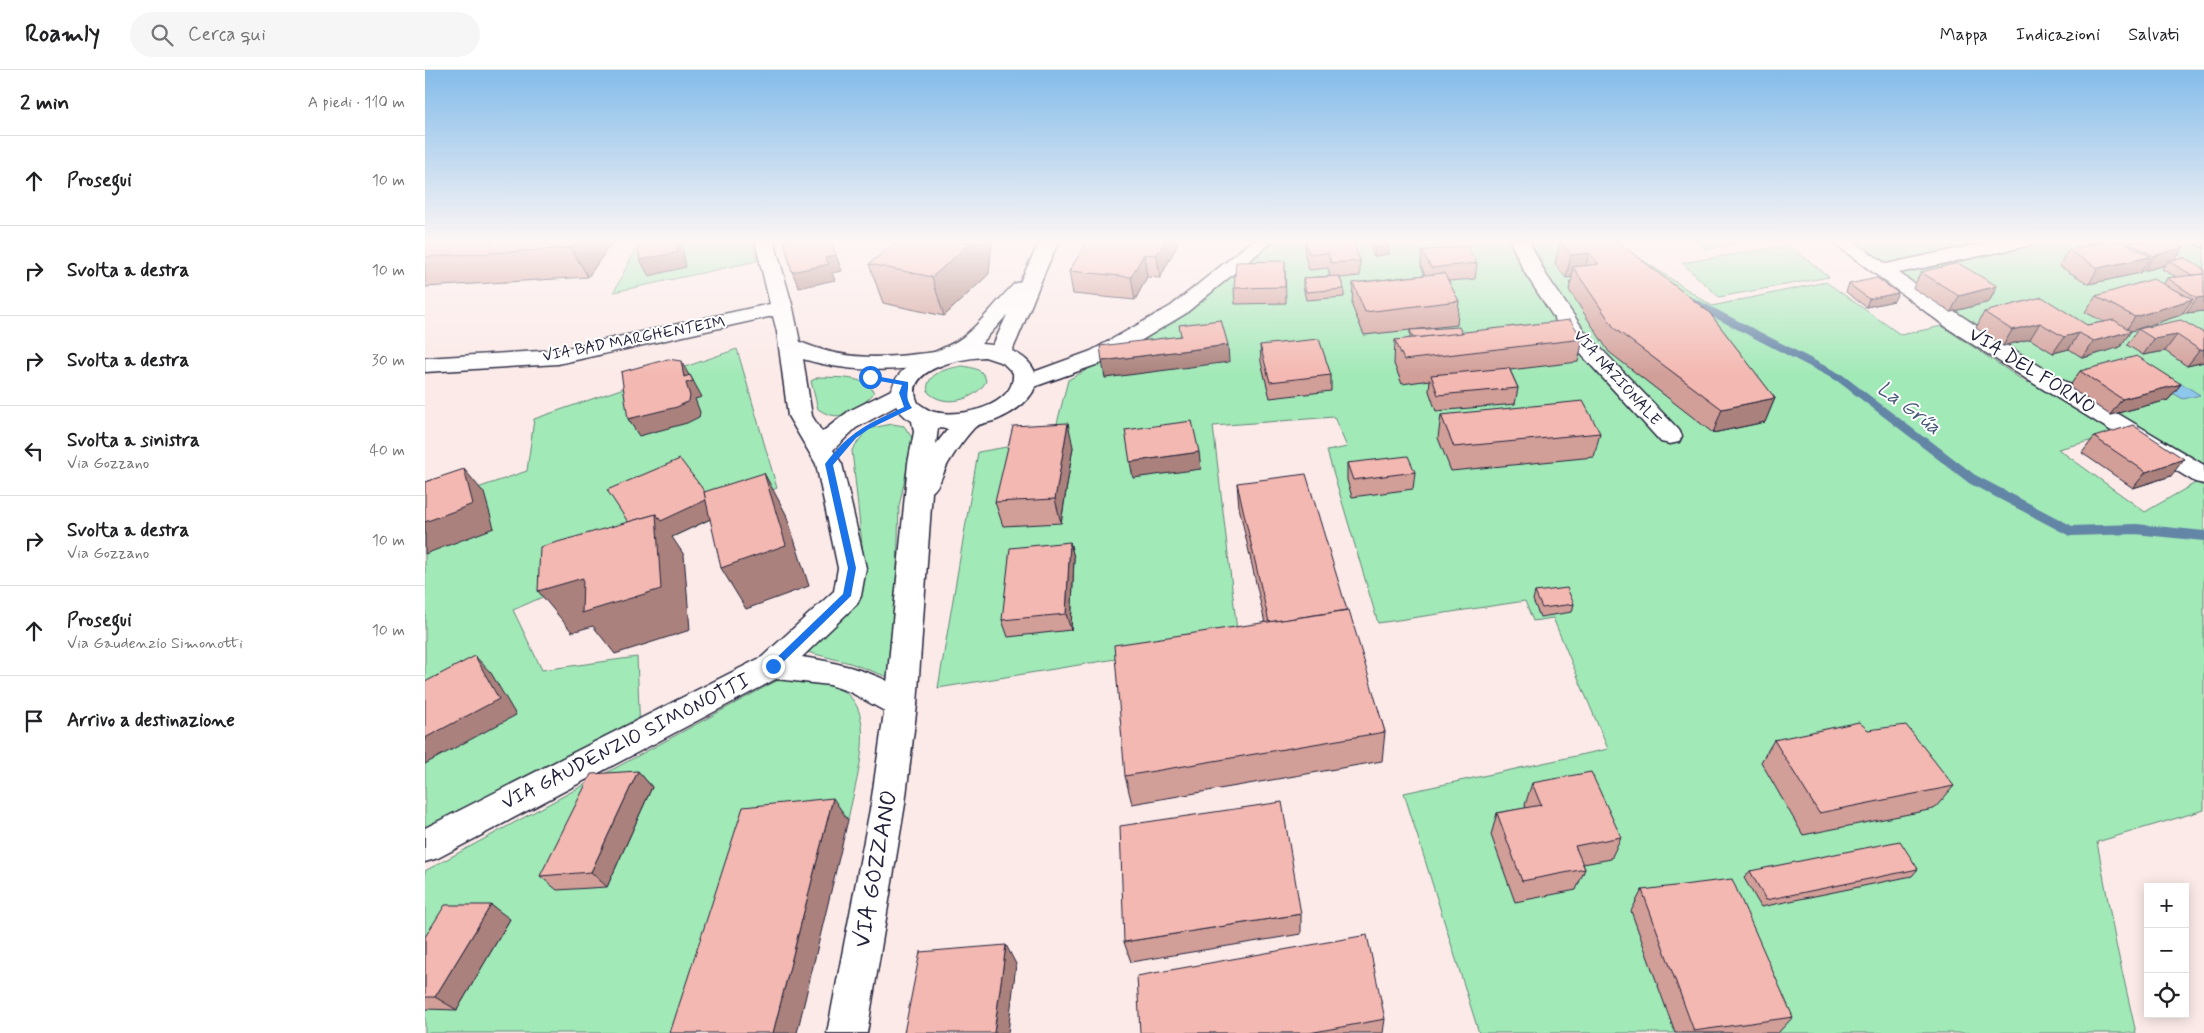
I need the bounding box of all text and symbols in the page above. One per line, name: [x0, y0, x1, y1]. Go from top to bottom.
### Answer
search box: [130, 12, 480, 57]
text: Roamly: [25, 19, 100, 50]
icon: search: [148, 21, 176, 49]
text: Cerca qui: [188, 22, 266, 47]
text: Mappa: [1940, 23, 1988, 47]
text: Indicazioni: [2016, 23, 2100, 47]
text: Salvati: [2128, 23, 2179, 47]
text: 2 min: [20, 89, 69, 117]
text: A piedi · 110 m: [308, 92, 405, 113]
icon: ahead: [20, 167, 48, 195]
text: Prosegui: [67, 168, 132, 193]
text: 10 m: [372, 170, 405, 191]
icon: right: [20, 257, 48, 285]
text: Svolta a destra: [67, 258, 189, 283]
text: 10 m: [372, 260, 405, 281]
street label: VIA BAD MARGHENTEIM: [541, 311, 727, 367]
street label: VIA DEL FORNO: [1963, 321, 2101, 421]
street label: VIA NAZIONALE: [1568, 326, 1666, 430]
icon: right: [20, 347, 48, 375]
text: Svolta a destra: [67, 348, 189, 373]
text: 30 m: [372, 350, 405, 371]
route start: [859, 366, 882, 389]
water label: La Grűa: [1871, 375, 1947, 441]
text: Svolta a sinistra: [67, 428, 200, 453]
icon: left: [20, 437, 48, 465]
text: 40 m: [369, 440, 405, 461]
text: Via Gozzano: [67, 453, 149, 474]
text: Svolta a destra: [67, 518, 189, 543]
icon: right: [20, 527, 48, 555]
text: 10 m: [372, 530, 405, 551]
text: Via Gozzano: [67, 543, 149, 564]
text: Prosegui: [67, 608, 132, 633]
icon: ahead: [20, 617, 48, 645]
text: 10 m: [372, 620, 405, 641]
text: Via Gaudenzio Simonotti: [67, 633, 243, 654]
route end: [762, 655, 785, 678]
street label: VIA GAUDENZIO SIMONOTTI: [497, 667, 755, 817]
icon: arrive: [20, 707, 48, 735]
text: Arrivo a destinazione: [67, 708, 235, 733]
street label: VIA GOZZANO: [847, 788, 905, 950]
map controls: [2144, 883, 2189, 1018]
button: +: [2144, 883, 2189, 928]
button: −: [2144, 928, 2189, 973]
button: locate: [2144, 973, 2189, 1018]

